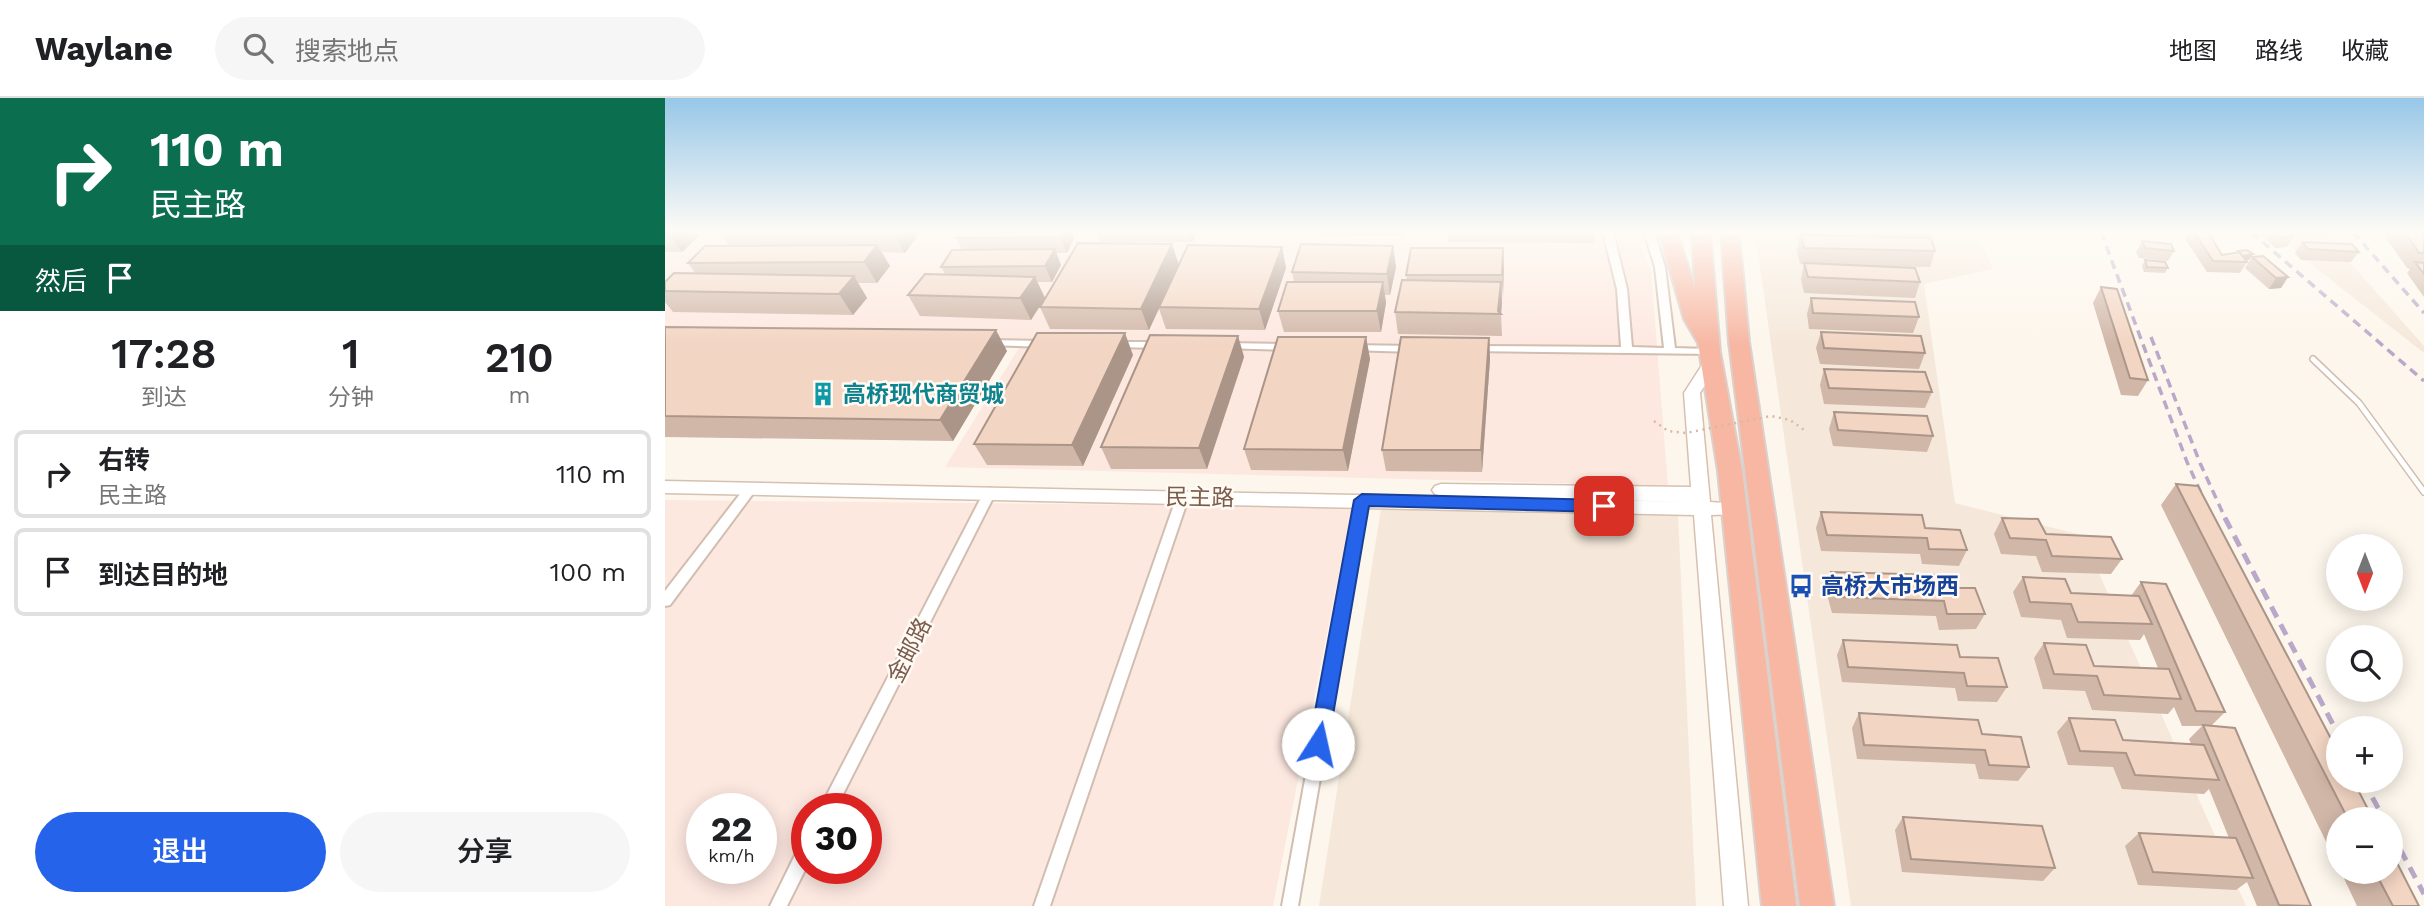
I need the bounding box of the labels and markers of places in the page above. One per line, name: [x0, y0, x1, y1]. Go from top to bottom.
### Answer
building icon: 高桥现代商贸城: [809, 380, 837, 408]
place label: 高桥现代商贸城: [843, 381, 1004, 408]
pin: [1574, 476, 1634, 536]
bus stop icon: 高桥大市场西: [1787, 572, 1815, 600]
place label: 高桥大市场西: [1821, 573, 1959, 600]

